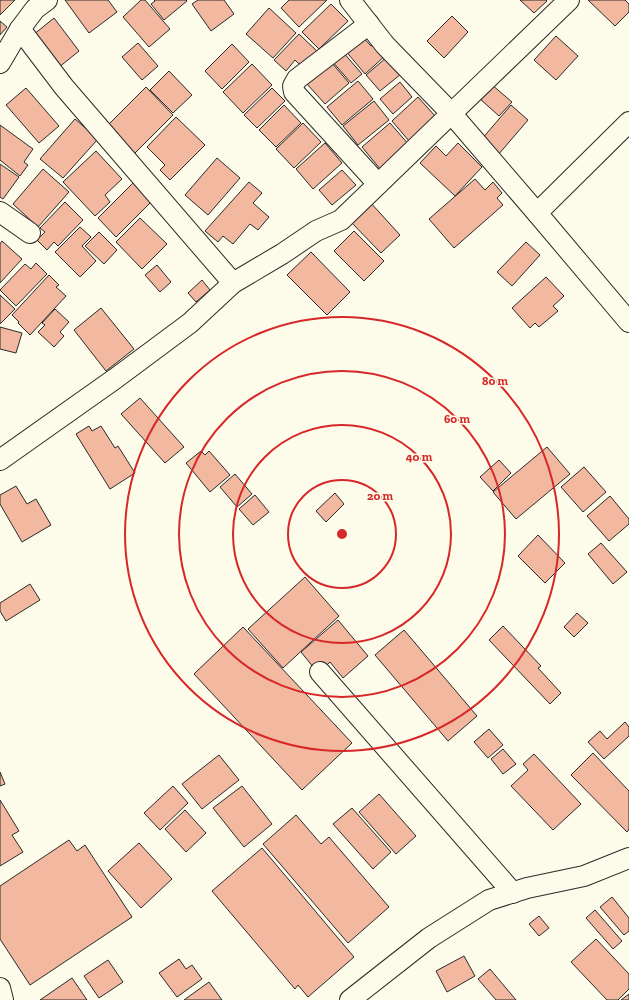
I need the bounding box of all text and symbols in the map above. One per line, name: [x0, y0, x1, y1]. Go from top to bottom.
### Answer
text: 80 m: [482, 374, 509, 388]
text: 60 m: [444, 412, 471, 426]
text: 40 m: [406, 450, 433, 464]
text: 20 m: [367, 489, 394, 503]
centre of rings: [335, 527, 349, 541]

